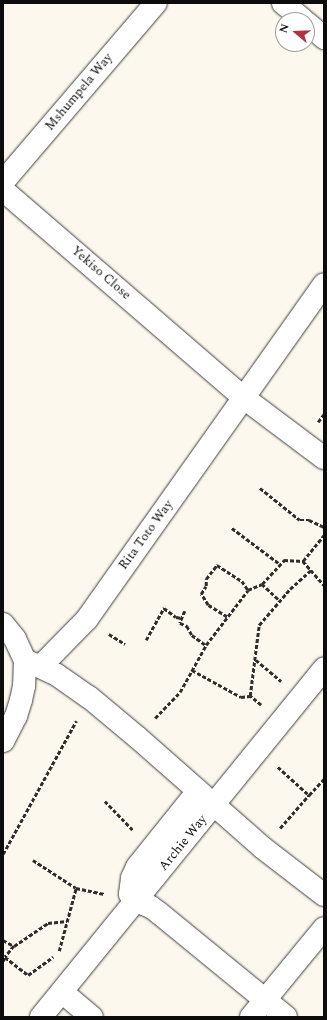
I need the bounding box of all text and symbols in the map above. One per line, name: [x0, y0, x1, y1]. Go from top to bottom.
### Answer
north arrow: [275, 12, 315, 52]
text: N: [275, 21, 294, 35]
street label: Mshumpela Way: [42, 50, 116, 134]
street label: Yekiso Close: [68, 243, 134, 303]
street label: Rita Toto Way: [116, 497, 176, 573]
street label: Archie Way: [156, 812, 210, 874]

